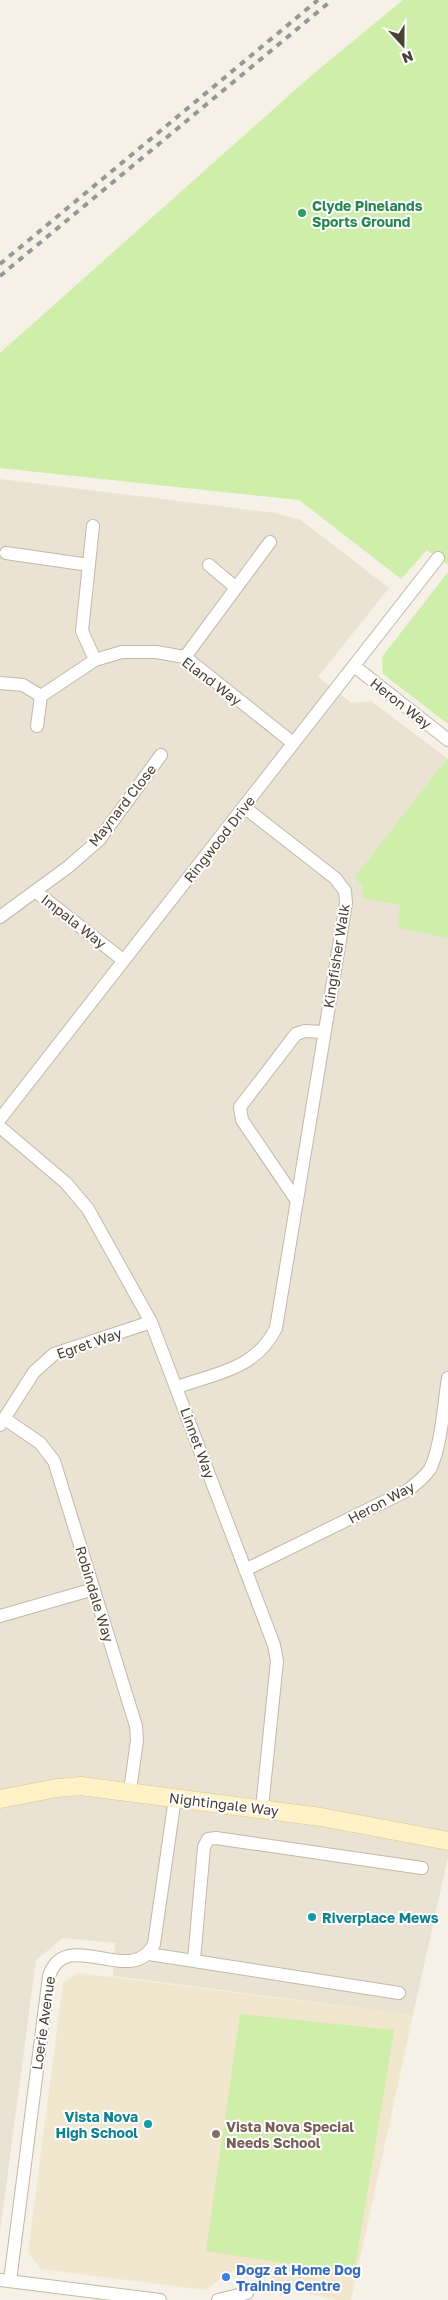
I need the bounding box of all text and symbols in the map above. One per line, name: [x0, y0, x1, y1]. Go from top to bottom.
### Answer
north arrow: [378, 20, 428, 70]
text: N: [400, 48, 416, 67]
place label: Clyde Pinelands Sports Ground: [312, 197, 423, 230]
marker: Clyde Pinelands Sports Ground: [296, 207, 308, 219]
street label: Eland Way: [179, 653, 245, 709]
street label: Heron Way: [367, 674, 435, 732]
street label: Maynard Close: [85, 761, 159, 849]
street label: Ringwood Drive: [180, 792, 258, 886]
street label: Impala Way: [38, 890, 110, 952]
street label: Kingfisher Walk: [319, 902, 353, 1010]
street label: Egret Way: [54, 1324, 124, 1362]
street label: Linnet Way: [177, 1405, 219, 1481]
street label: Heron Way: [345, 1477, 417, 1527]
street label: Robindale Way: [72, 1544, 118, 1644]
street label: Nightingale Way: [168, 1789, 280, 1819]
place label: Riverplace Mews: [322, 1909, 439, 1926]
marker: Riverplace Mews: [306, 1911, 318, 1923]
street label: Loerie Avenue: [28, 1975, 58, 2071]
place label: Vista Nova High School: [56, 2108, 138, 2141]
marker: Vista Nova High School: [142, 2118, 154, 2130]
place label: Vista Nova Special Needs School: [226, 2118, 354, 2151]
marker: Vista Nova Special Needs School: [210, 2128, 222, 2140]
place label: Dogz at Home Dog Training Centre: [236, 2261, 361, 2294]
marker: Dogz at Home Dog Training Centre: [220, 2271, 232, 2283]

